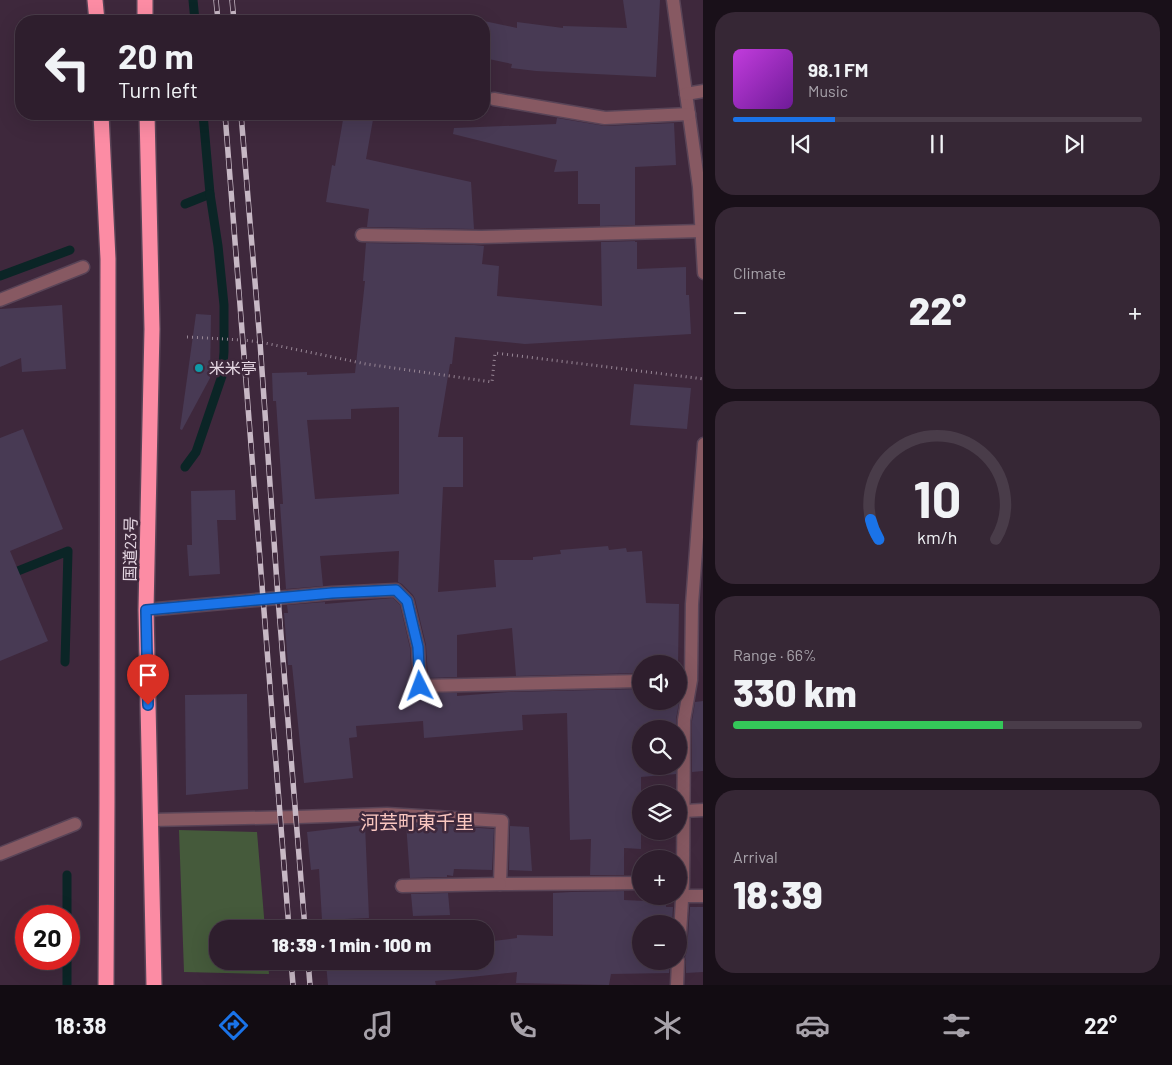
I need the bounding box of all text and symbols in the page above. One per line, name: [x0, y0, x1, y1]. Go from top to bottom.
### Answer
text: 20 m: [118, 34, 194, 76]
icon: left: [35, 35, 100, 100]
text: 98.1 FM: [808, 58, 868, 81]
text: Turn left: [118, 76, 198, 102]
text: Music: [808, 81, 848, 100]
icon: previous: [787, 130, 815, 158]
icon: pause: [923, 130, 951, 158]
icon: next: [1060, 130, 1088, 158]
text: Climate: [733, 263, 786, 282]
text: 22°: [909, 287, 966, 333]
text: −: [733, 294, 747, 328]
text: +: [1128, 294, 1142, 328]
place label: 米米亭: [209, 358, 257, 377]
marker: 米米亭: [193, 362, 205, 374]
text: 10: [913, 466, 962, 528]
street label: 国道23号: [119, 516, 140, 582]
text: km/h: [917, 526, 958, 548]
text: Range · 66%: [733, 645, 817, 664]
pin: [127, 654, 169, 705]
map controls: [632, 655, 687, 970]
button: sound: [632, 655, 687, 710]
position arrow: [393, 659, 445, 711]
icon: arrive: [134, 661, 162, 689]
text: 330 km: [733, 669, 857, 715]
button: search: [632, 720, 687, 775]
button: layers: [632, 785, 687, 840]
district label: 河芸町東千里: [360, 810, 474, 833]
text: Arrival: [733, 847, 778, 866]
button: +: [632, 850, 687, 905]
text: 18:39: [733, 871, 823, 917]
speed limit sign: 20: [15, 905, 80, 970]
button: −: [632, 915, 687, 970]
text: 18:39 · 1 min · 100 m: [272, 933, 431, 956]
icon: directions: [216, 1008, 251, 1043]
icon: music: [361, 1008, 396, 1043]
icon: phone: [505, 1008, 540, 1043]
icon: climate: [650, 1008, 685, 1043]
icon: car: [795, 1008, 830, 1043]
icon: filters: [939, 1008, 974, 1043]
text: 18:38: [55, 1012, 106, 1038]
text: 22°: [1084, 1012, 1117, 1038]

